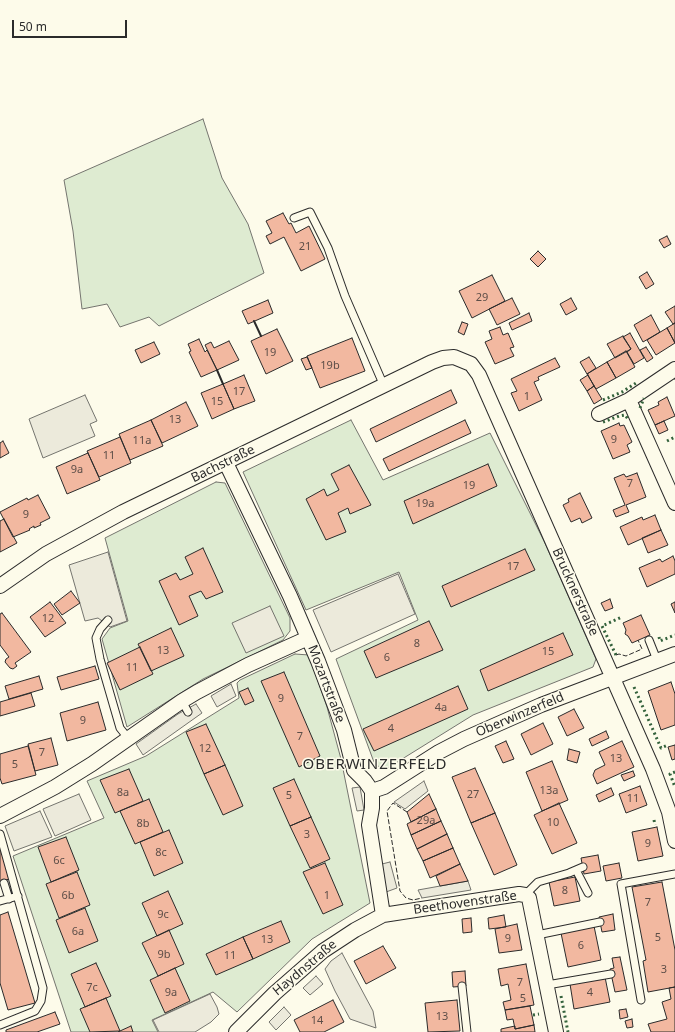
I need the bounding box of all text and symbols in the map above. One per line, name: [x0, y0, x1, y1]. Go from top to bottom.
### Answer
scale bar: [14, 12, 129, 38]
text: 50 m: [19, 18, 47, 35]
house number: 21: [299, 240, 311, 254]
house number: 29: [476, 291, 488, 305]
house number: 19: [264, 346, 276, 360]
house number: 19b: [320, 359, 340, 373]
house number: 17: [233, 385, 245, 399]
house number: 1: [524, 390, 530, 404]
house number: 15: [211, 395, 223, 409]
house number: 13: [169, 413, 181, 427]
house number: 9: [611, 433, 617, 447]
house number: 11a: [133, 434, 151, 448]
street label: Bachstraße: [189, 442, 257, 486]
house number: 11: [103, 449, 115, 463]
house number: 9a: [71, 463, 83, 477]
house number: 7: [627, 477, 633, 491]
house number: 19: [463, 479, 475, 493]
house number: 19a: [416, 497, 434, 511]
house number: 9: [23, 508, 29, 522]
street label: Brucknerstraße: [549, 546, 601, 638]
house number: 17: [507, 560, 519, 574]
house number: 12: [42, 612, 54, 626]
house number: 8: [414, 637, 420, 651]
street label: Mozartstraße: [304, 643, 348, 725]
house number: 13: [157, 644, 169, 658]
house number: 15: [542, 645, 554, 659]
house number: 6: [384, 651, 390, 665]
house number: 11: [126, 661, 138, 675]
street label: Oberwinzerfeld: [473, 689, 567, 741]
house number: 9: [278, 692, 284, 706]
house number: 4a: [435, 701, 447, 715]
house number: 9: [80, 714, 86, 728]
house number: 4: [388, 722, 394, 736]
house number: 7: [297, 730, 303, 744]
house number: 12: [199, 742, 211, 756]
house number: 7: [39, 746, 45, 760]
house number: 13: [610, 752, 622, 766]
district label: OBERWINZERFELD: [303, 756, 447, 774]
house number: 5: [12, 758, 18, 772]
house number: 13a: [540, 784, 558, 798]
house number: 8a: [117, 786, 129, 800]
house number: 27: [467, 788, 479, 802]
house number: 5: [286, 789, 292, 803]
house number: 11: [627, 792, 639, 806]
house number: 29a: [417, 814, 435, 828]
house number: 10: [547, 816, 559, 830]
house number: 8b: [136, 817, 150, 831]
house number: 3: [304, 828, 310, 842]
house number: 9: [645, 837, 651, 851]
house number: 8c: [155, 846, 167, 860]
house number: 6c: [53, 854, 65, 868]
house number: 8: [562, 884, 568, 898]
street label: Beethovenstraße: [412, 888, 518, 918]
house number: 6b: [61, 889, 75, 903]
house number: 1: [324, 889, 330, 903]
house number: 7: [645, 896, 651, 910]
house number: 9c: [157, 908, 169, 922]
house number: 6a: [72, 925, 84, 939]
house number: 5: [655, 931, 661, 945]
house number: 9: [505, 932, 511, 946]
house number: 13: [261, 933, 273, 947]
street label: Haydnstraße: [270, 937, 340, 999]
house number: 6: [578, 939, 584, 953]
house number: 9b: [157, 948, 171, 962]
house number: 11: [224, 949, 236, 963]
house number: 3: [661, 963, 667, 977]
house number: 7: [517, 976, 523, 990]
house number: 7c: [86, 981, 98, 995]
house number: 9a: [165, 986, 177, 1000]
house number: 4: [587, 986, 593, 1000]
house number: 5: [520, 992, 526, 1006]
house number: 13: [436, 1010, 448, 1024]
house number: 14: [311, 1014, 323, 1028]

